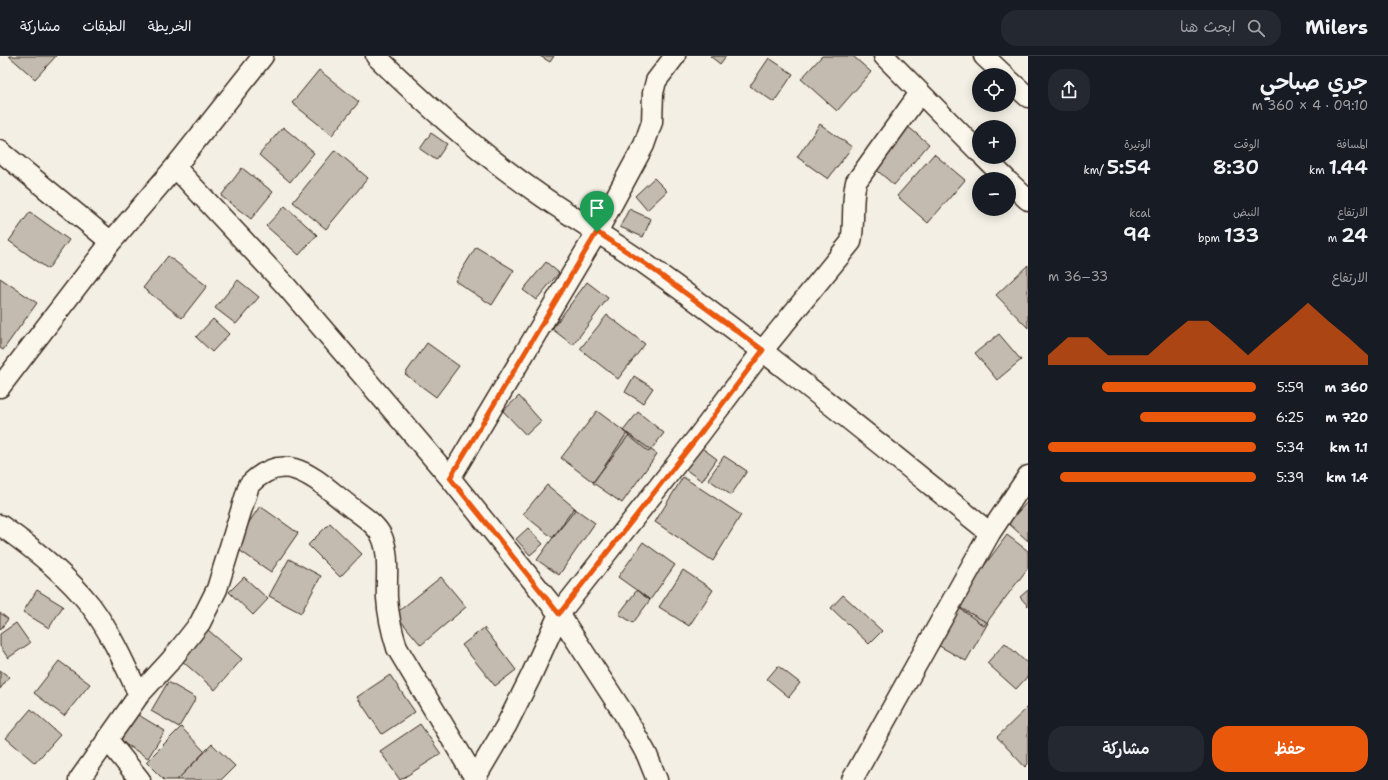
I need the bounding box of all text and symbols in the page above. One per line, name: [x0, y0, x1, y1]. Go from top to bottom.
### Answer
search box: [1001, 10, 1281, 46]
text: Milers: [1305, 15, 1368, 40]
text: مشاركة: [20, 17, 60, 35]
text: الطبقات: [82, 17, 126, 35]
text: الخريطة: [148, 17, 191, 35]
text: ابحث هنا: [1180, 17, 1235, 37]
icon: search: [1245, 17, 1267, 39]
text: جري صباحي: [1260, 67, 1368, 96]
map controls: [972, 68, 1016, 216]
button: locate: [972, 68, 1016, 112]
button: share: [1048, 69, 1090, 111]
text: 09:10 · 4 × 360 m: [1252, 97, 1368, 114]
button: +: [972, 120, 1016, 164]
text: الوتيرة: [1124, 137, 1151, 152]
text: الوقت: [1234, 137, 1259, 152]
text: المسافة: [1337, 137, 1368, 152]
text: 5:54: [1107, 154, 1151, 180]
text: 8:30: [1213, 154, 1259, 180]
text: 1.44: [1328, 154, 1368, 180]
text: /km: [1084, 163, 1107, 178]
text: km: [1309, 163, 1328, 178]
button: −: [972, 172, 1016, 216]
pin: [580, 191, 614, 232]
icon: arrive: [586, 197, 608, 219]
text: النبض: [1233, 205, 1259, 220]
text: الارتفاع: [1337, 205, 1368, 220]
text: kcal: [1129, 206, 1151, 221]
text: 94: [1123, 221, 1151, 247]
text: 133: [1224, 222, 1259, 248]
text: 24: [1341, 222, 1368, 248]
text: bpm: [1198, 231, 1224, 246]
text: m: [1328, 231, 1341, 246]
text: 33–36 m: [1048, 268, 1108, 285]
text: الارتفاع: [1332, 269, 1368, 286]
text: 5:59: [1277, 379, 1304, 396]
text: 360 m: [1324, 379, 1368, 396]
text: 6:25: [1276, 409, 1304, 426]
text: 720 m: [1325, 409, 1368, 426]
text: 5:34: [1276, 439, 1304, 456]
text: 1.1 km: [1330, 439, 1368, 456]
text: 5:39: [1276, 469, 1304, 486]
text: 1.4 km: [1326, 469, 1368, 486]
button: مشاركة: [1048, 726, 1204, 772]
button: حفظ: [1212, 726, 1368, 772]

